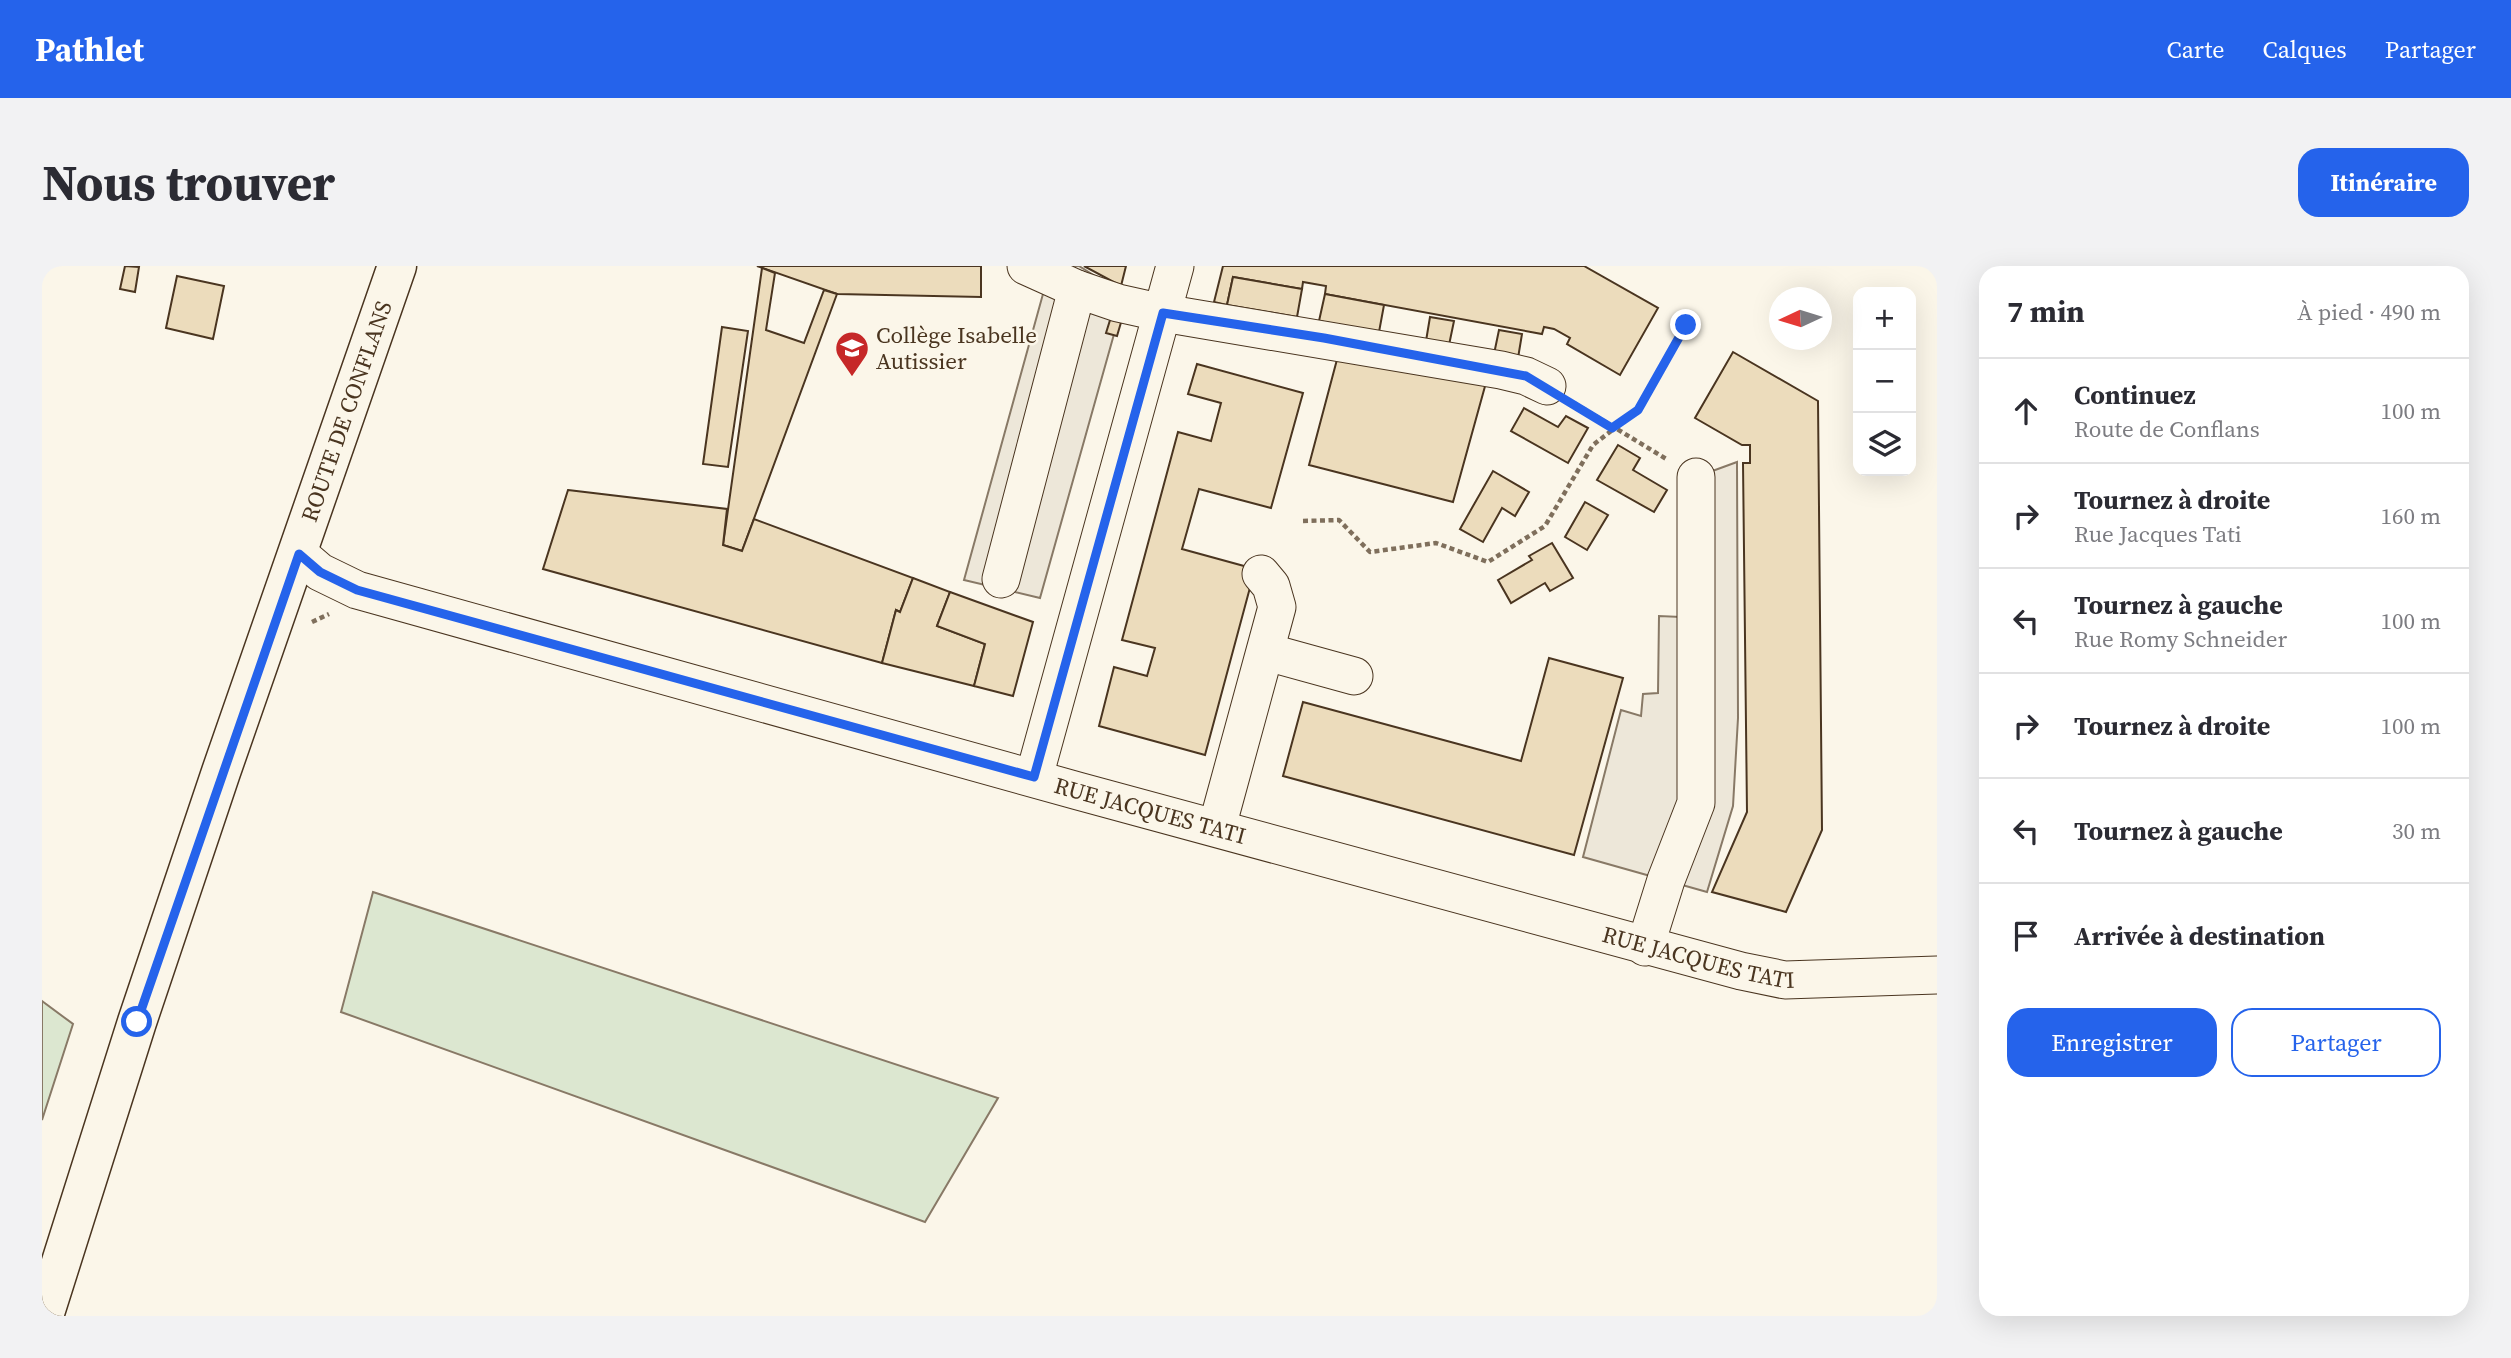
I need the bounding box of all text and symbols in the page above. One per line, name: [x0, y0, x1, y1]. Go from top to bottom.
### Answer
text: Pathlet: [35, 27, 144, 72]
text: Carte: [2167, 33, 2225, 66]
text: Calques: [2263, 33, 2347, 66]
text: Partager: [2385, 33, 2476, 66]
button: Itinéraire: [2298, 148, 2469, 217]
text: Nous trouver: [42, 149, 335, 216]
north arrow: [1769, 287, 1832, 350]
map controls: [1853, 287, 1916, 476]
button: +: [1853, 287, 1916, 350]
text: 7 min: [2007, 291, 2085, 332]
street label: ROUTE DE CONFLANS: [293, 296, 400, 526]
text: À pied · 490 m: [2297, 296, 2441, 328]
route end: [1670, 309, 1701, 340]
place label: Collège Isabelle Autissier: [876, 319, 1037, 377]
school or university icon: Collège Isabelle Autissier: [833, 329, 871, 378]
button: −: [1853, 350, 1916, 413]
text: Continuez: [2074, 377, 2195, 413]
icon: ahead: [2007, 392, 2045, 430]
text: 100 m: [2380, 395, 2441, 427]
button: layers: [1853, 413, 1916, 476]
text: Route de Conflans: [2074, 413, 2260, 445]
text: Tournez à droite: [2074, 482, 2270, 518]
icon: right: [2007, 497, 2045, 535]
text: 160 m: [2380, 500, 2441, 532]
text: Rue Jacques Tati: [2074, 518, 2242, 550]
text: Tournez à gauche: [2074, 587, 2283, 623]
icon: left: [2007, 602, 2045, 640]
text: 100 m: [2380, 605, 2441, 637]
text: Rue Romy Schneider: [2074, 623, 2287, 655]
icon: right: [2007, 707, 2045, 745]
text: Tournez à droite: [2074, 708, 2270, 744]
text: 100 m: [2380, 710, 2441, 742]
street label: RUE JACQUES TATI: [1050, 769, 1250, 852]
icon: left: [2007, 812, 2045, 850]
text: Tournez à gauche: [2074, 813, 2283, 849]
text: 30 m: [2392, 815, 2441, 847]
icon: arrive: [2007, 917, 2045, 955]
street label: RUE JACQUES TATI: [1599, 918, 1795, 996]
text: Arrivée à destination: [2074, 918, 2325, 954]
route start: [121, 1006, 152, 1037]
button: Enregistrer: [2007, 1008, 2217, 1077]
button: Partager: [2231, 1008, 2441, 1077]

